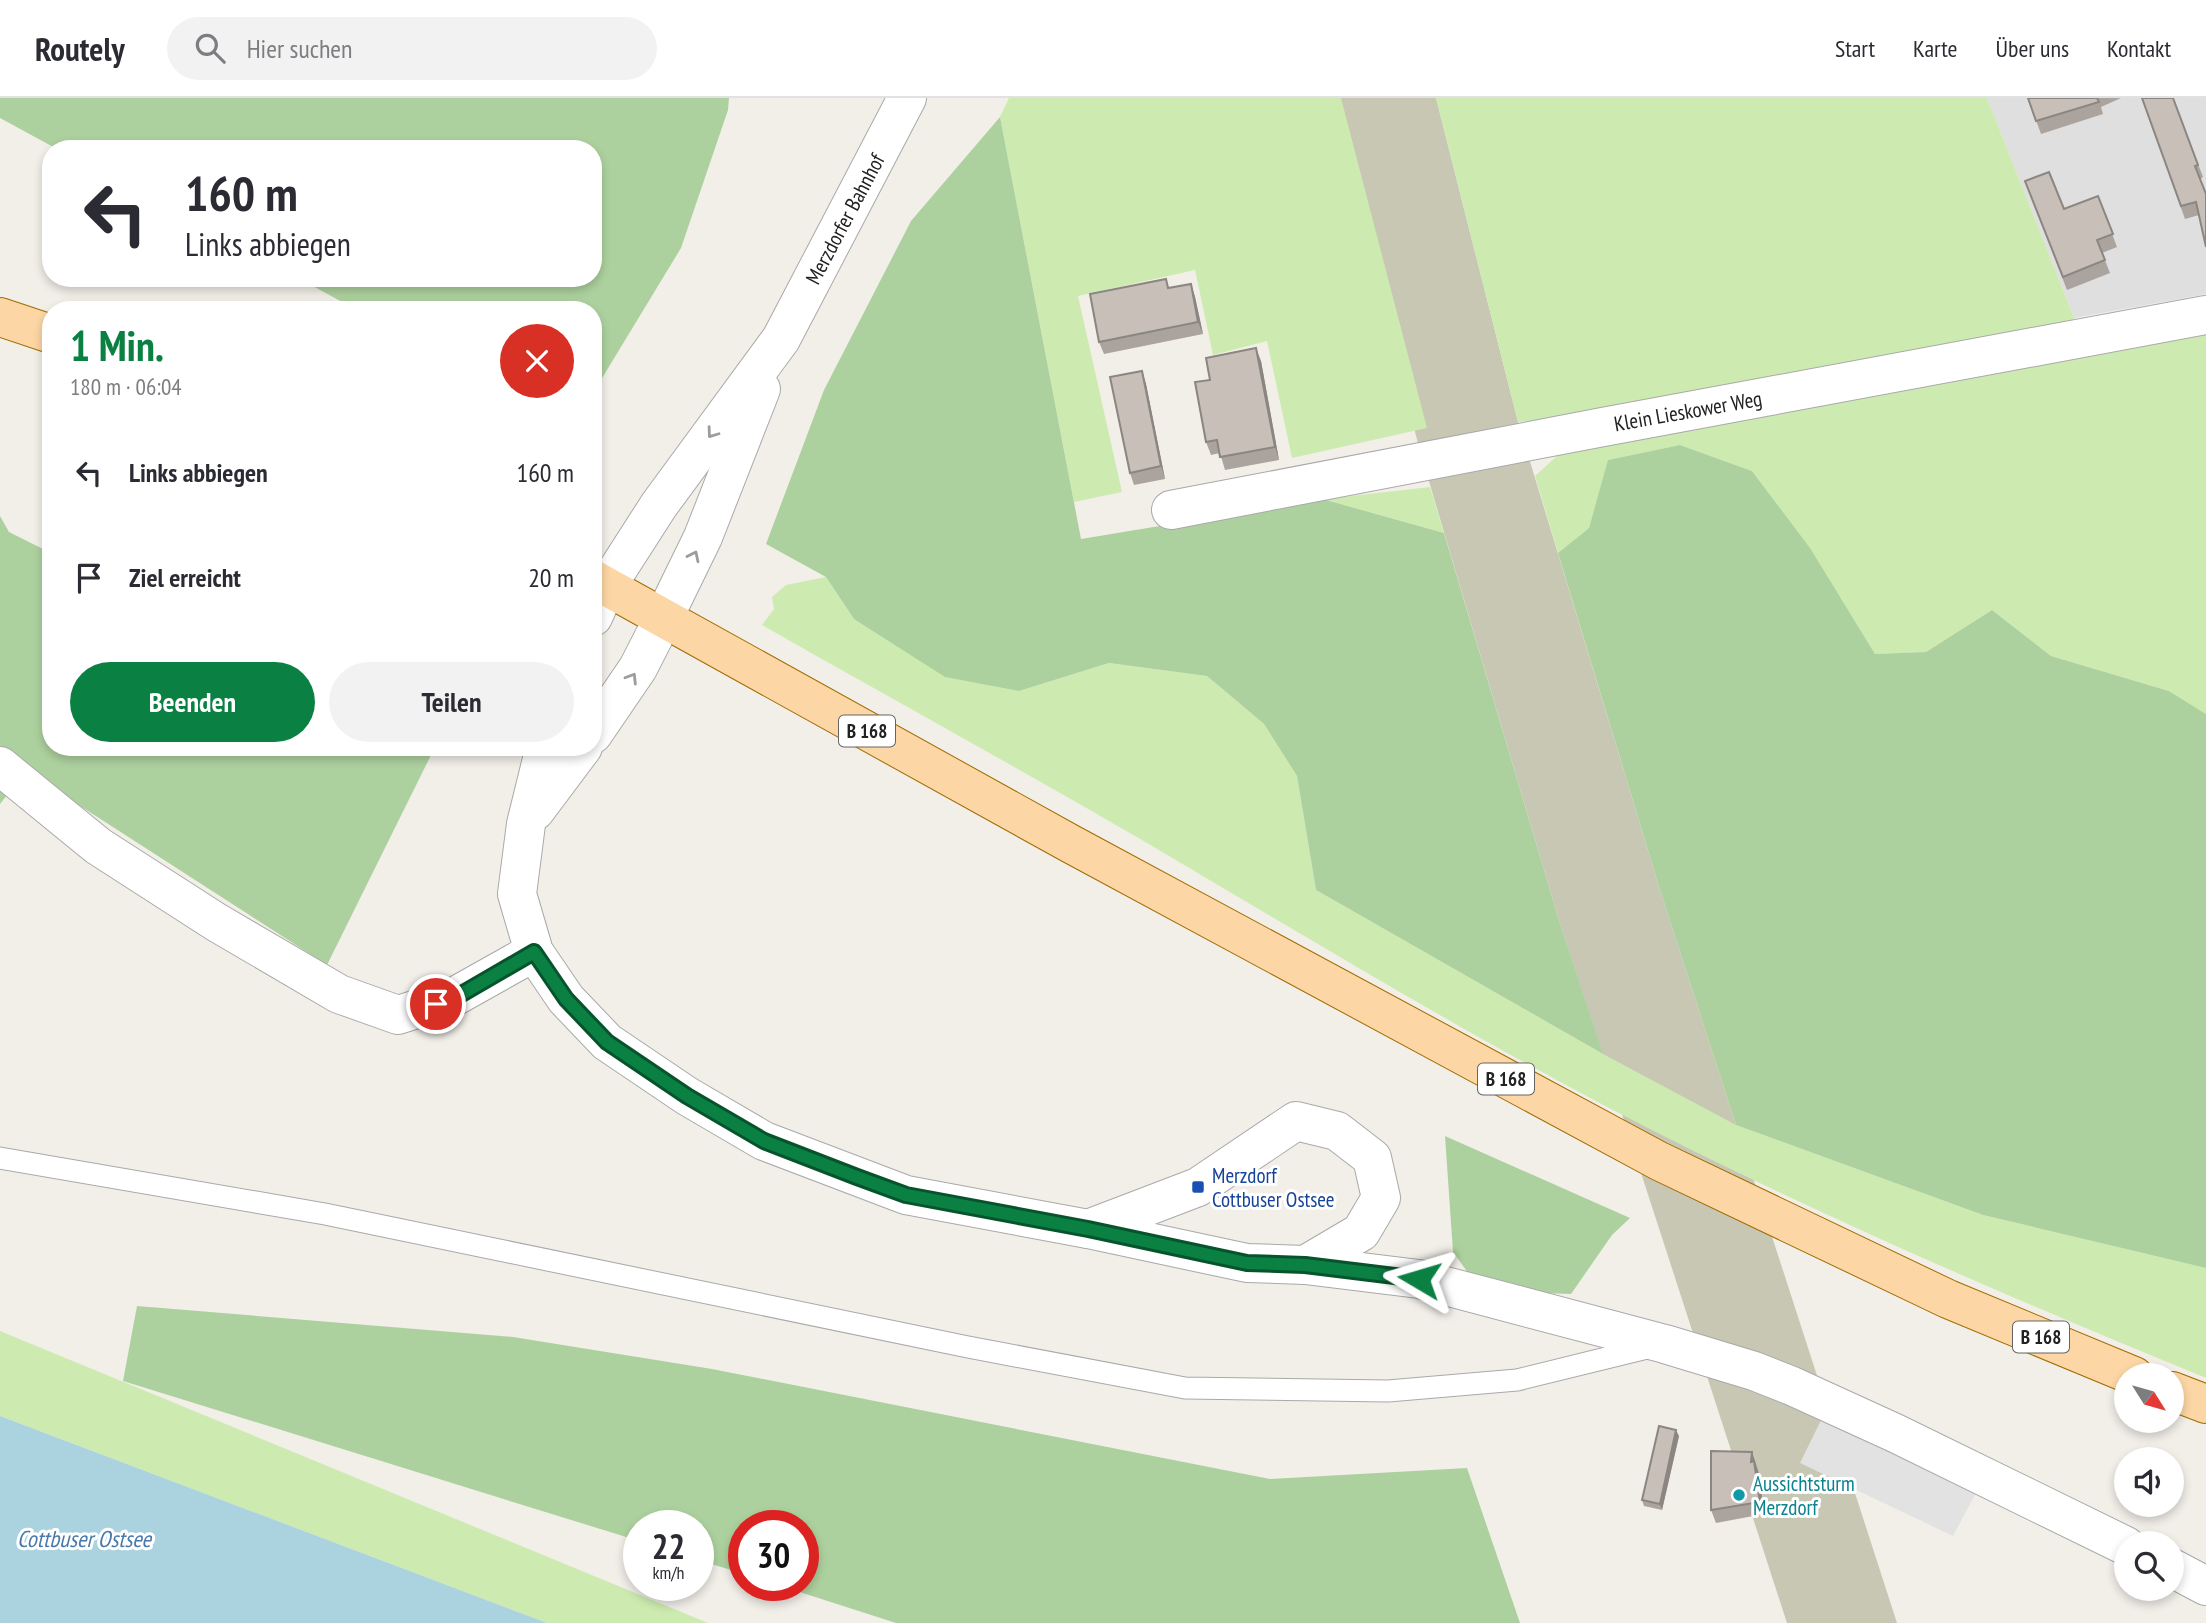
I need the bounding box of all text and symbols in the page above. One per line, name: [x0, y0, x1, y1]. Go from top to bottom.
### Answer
search box: [167, 17, 657, 80]
text: Routely: [35, 27, 125, 70]
icon: search: [191, 29, 229, 67]
text: Hier suchen: [247, 32, 353, 65]
text: Start: [1835, 33, 1875, 64]
text: Karte: [1913, 33, 1958, 64]
text: Über uns: [1996, 33, 2069, 64]
text: Kontakt: [2107, 33, 2171, 64]
street label: Merzdorfer Bahnhof: [799, 149, 891, 289]
text: 160 m: [185, 161, 298, 225]
icon: left: [70, 168, 161, 259]
text: Links abbiegen: [185, 223, 351, 265]
text: 1 Min.: [70, 318, 164, 373]
button: close: [500, 324, 574, 398]
text: 180 m · 06:04: [70, 372, 182, 401]
street label: Klein Lieskower Weg: [1612, 385, 1764, 437]
one-way arrow: [708, 425, 720, 438]
icon: left: [70, 454, 108, 492]
text: Links abbiegen: [129, 456, 268, 489]
text: 160 m: [516, 456, 574, 489]
one-way arrow: [686, 551, 700, 563]
icon: arrive: [70, 559, 108, 597]
text: Ziel erreicht: [129, 561, 241, 594]
text: 20 m: [528, 561, 574, 594]
button: Beenden: [70, 662, 315, 742]
button: Teilen: [329, 662, 574, 742]
one-way arrow: [623, 672, 636, 685]
road number: B 168: [839, 716, 895, 746]
pin: [406, 974, 466, 1034]
icon: arrive: [417, 985, 455, 1023]
road number: B 168: [1478, 1063, 1534, 1094]
place label: Merzdorf Cottbuser Ostsee: [1212, 1162, 1335, 1213]
marker: Merzdorf Cottbuser Ostsee: [1190, 1179, 1206, 1195]
position arrow: [1382, 1242, 1456, 1316]
road number: B 168: [2013, 1322, 2069, 1352]
north arrow: [2114, 1363, 2184, 1433]
map controls: [2114, 1363, 2184, 1601]
button: sound: [2114, 1447, 2184, 1517]
place label: Aussichtsturm Merzdorf: [1753, 1470, 1855, 1521]
marker: Aussichtsturm Merzdorf: [1731, 1487, 1747, 1503]
speed limit sign: 30: [728, 1510, 819, 1601]
text: 22: [652, 1523, 685, 1569]
water label: Cottbuser Ostsee: [17, 1524, 153, 1553]
button: search: [2114, 1531, 2184, 1601]
text: km/h: [653, 1561, 684, 1584]

